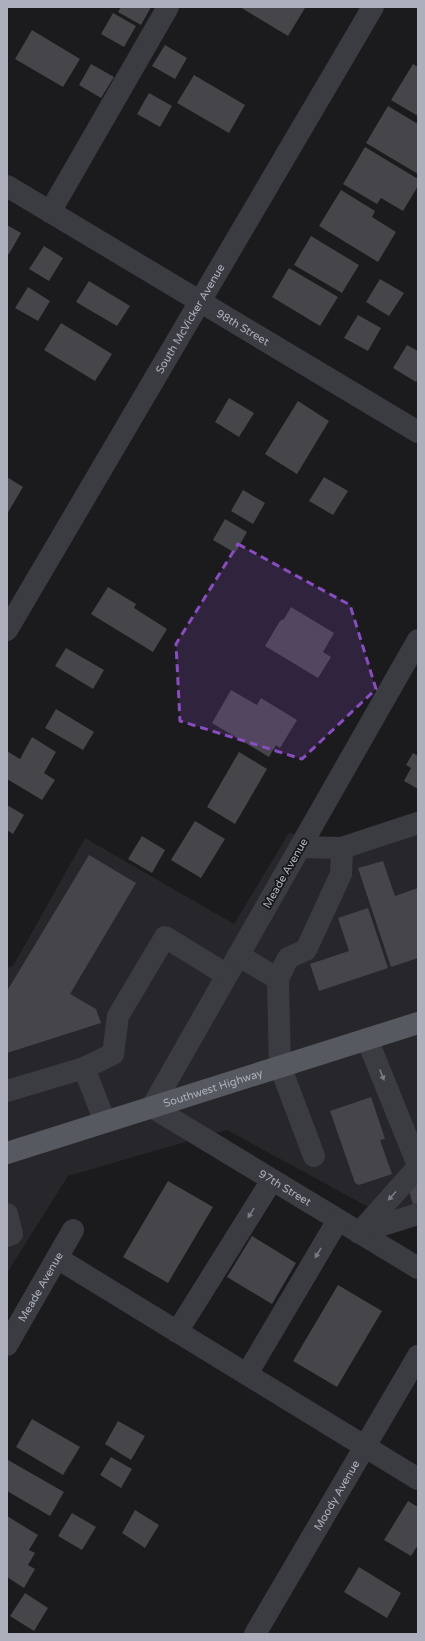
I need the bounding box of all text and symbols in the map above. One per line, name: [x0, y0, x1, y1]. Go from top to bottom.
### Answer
street label: South McVicker Avenue: [153, 262, 227, 376]
street label: 98th Street: [214, 307, 271, 348]
street label: Meade Avenue: [260, 836, 311, 910]
street label: Southwest Highway: [162, 1067, 264, 1110]
one-way arrow: [379, 1069, 385, 1080]
street label: 97th Street: [256, 1167, 313, 1209]
one-way arrow: [388, 1191, 397, 1200]
one-way arrow: [247, 1208, 255, 1218]
one-way arrow: [315, 1248, 322, 1259]
street label: Meade Avenue: [16, 1250, 66, 1324]
street label: Moody Avenue: [311, 1458, 362, 1533]

